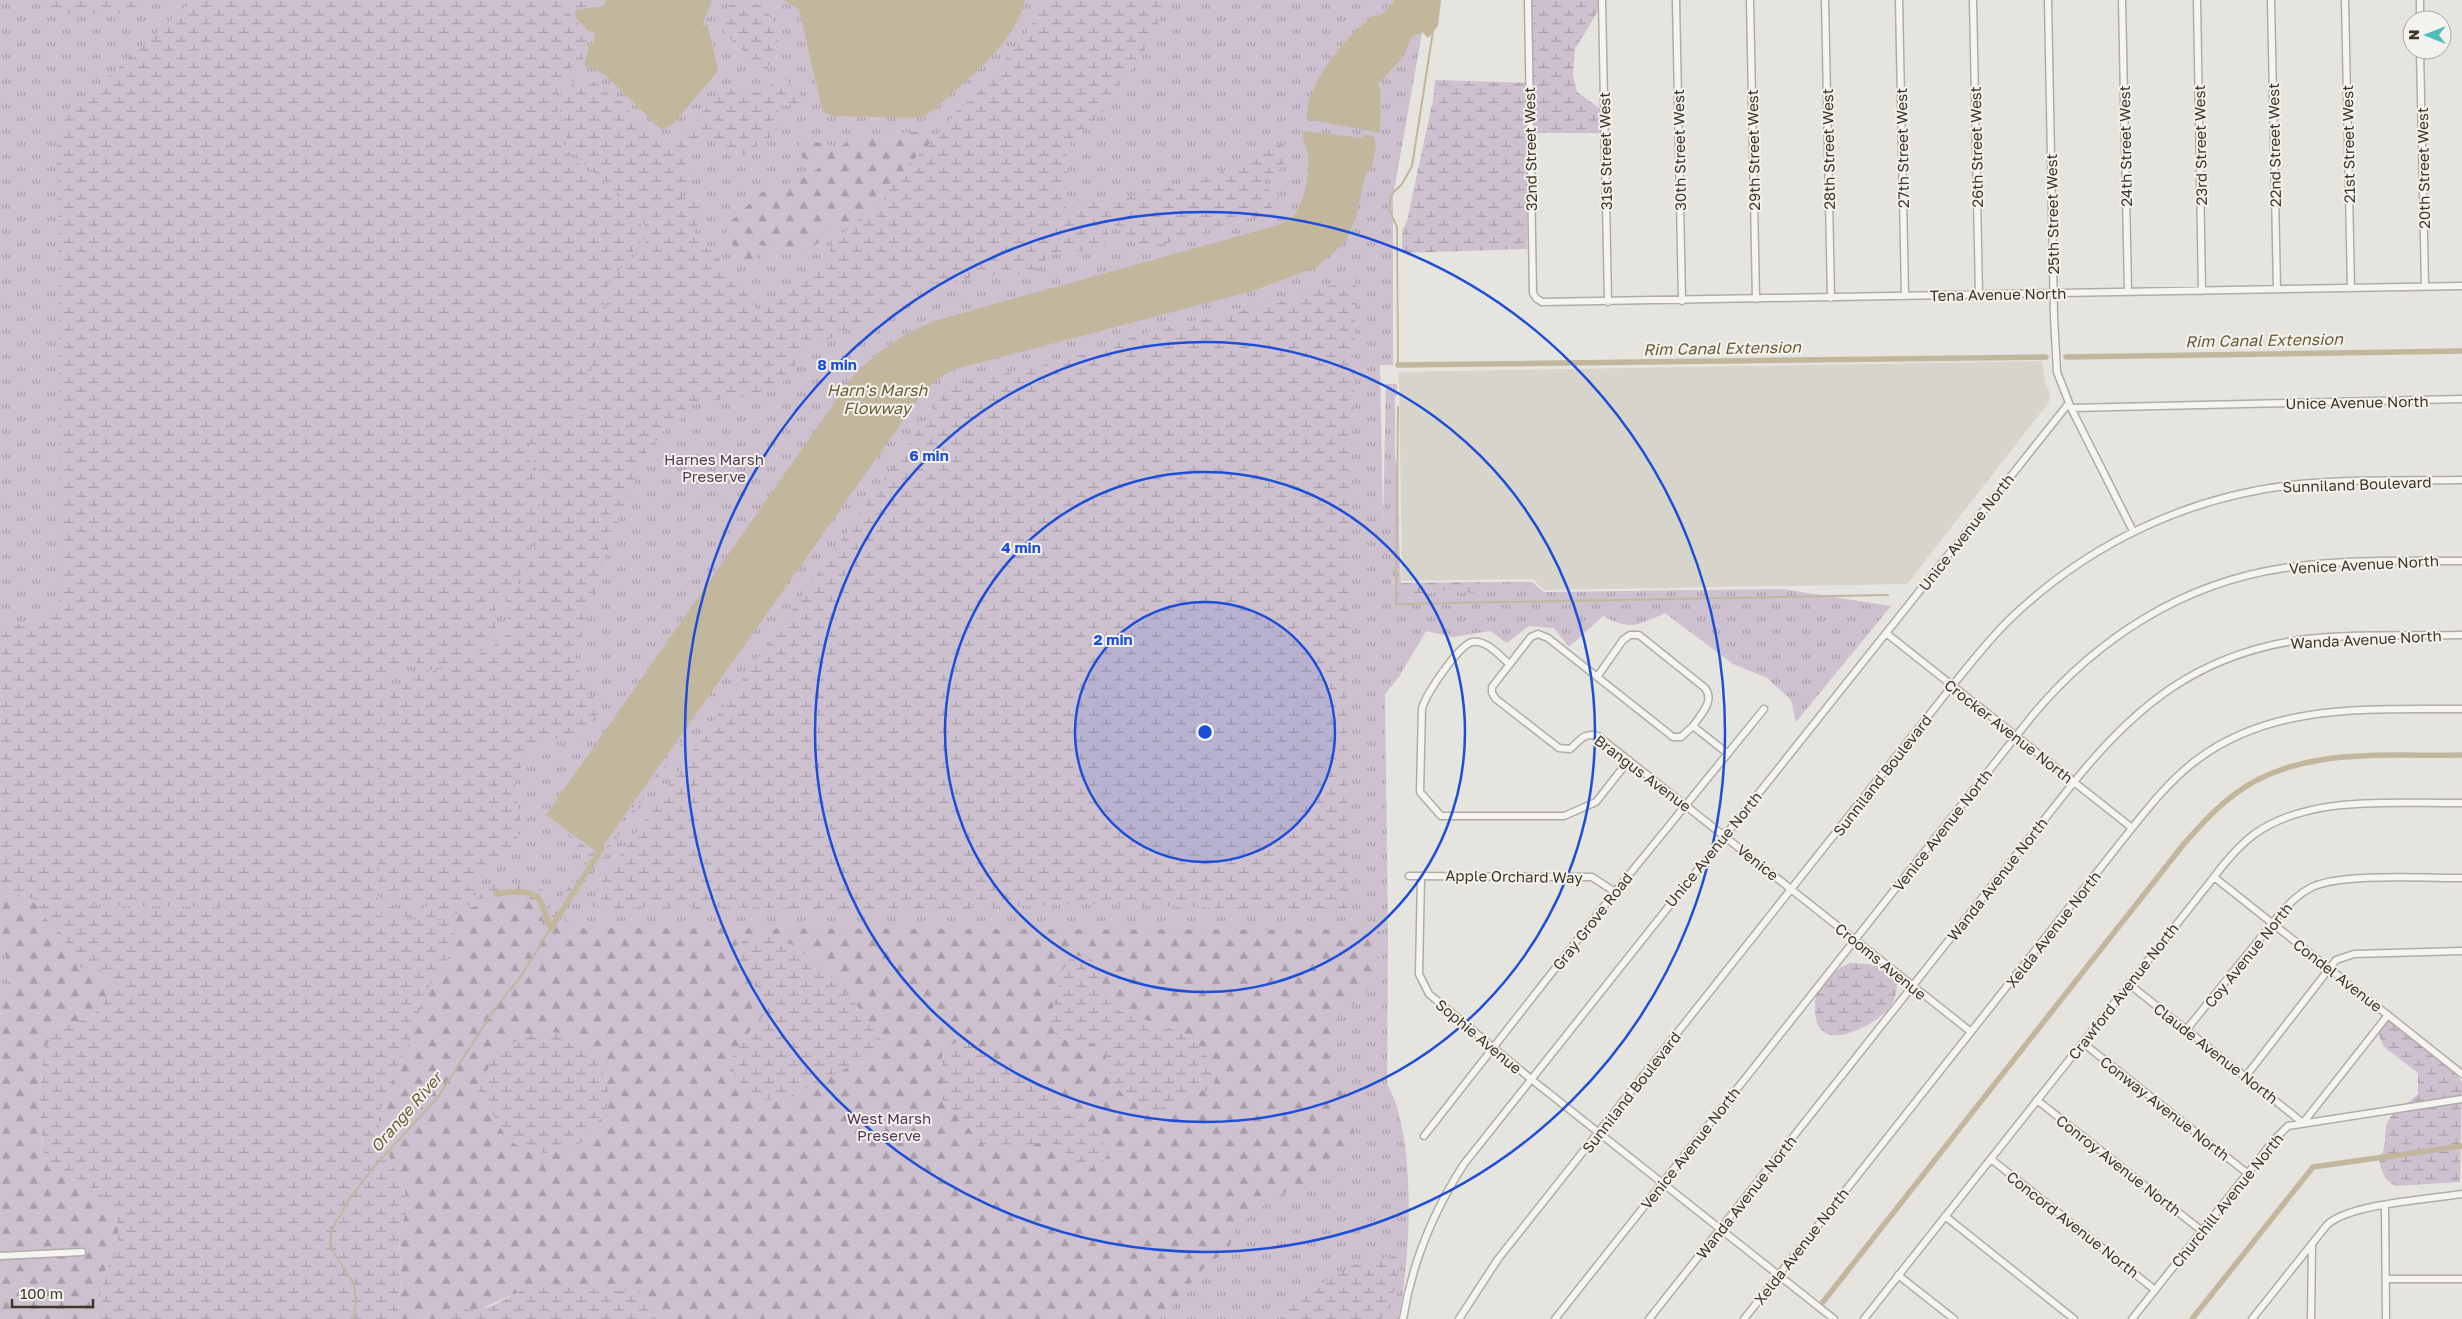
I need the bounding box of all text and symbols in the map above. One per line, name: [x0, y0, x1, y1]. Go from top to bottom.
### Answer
north arrow: [2402, 10, 2452, 60]
text: N: [2405, 30, 2422, 40]
street label: 22nd Street West: [2264, 83, 2284, 207]
street label: 23rd Street West: [2190, 84, 2210, 206]
street label: 24th Street West: [2115, 85, 2135, 207]
street label: 21st Street West: [2338, 85, 2358, 203]
street label: 26th Street West: [1966, 86, 1986, 208]
street label: 32nd Street West: [1520, 87, 1540, 211]
street label: 28th Street West: [1818, 88, 1838, 210]
street label: 27th Street West: [1892, 88, 1912, 208]
street label: 30th Street West: [1669, 89, 1689, 211]
street label: 29th Street West: [1743, 89, 1763, 211]
street label: 31st Street West: [1595, 92, 1615, 210]
street label: 20th Street West: [2413, 107, 2433, 229]
street label: 25th Street West: [2042, 153, 2062, 275]
street label: Tena Avenue North: [1930, 284, 2066, 304]
water label: Rim Canal Extension: [2185, 329, 2344, 351]
water label: Rim Canal Extension: [1643, 337, 1802, 359]
text: 8 min: [817, 355, 857, 373]
water label: Harn's Marsh Flowway: [827, 380, 928, 418]
street label: Unice Avenue North: [2285, 392, 2429, 412]
text: 6 min: [909, 446, 949, 464]
park label: Harnes Marsh Preserve: [664, 450, 764, 485]
street label: Unice Avenue North: [1915, 470, 2017, 594]
street label: Sunniland Boulevard: [2282, 472, 2432, 496]
text: 4 min: [1001, 538, 1041, 556]
street label: Venice Avenue North: [2289, 551, 2439, 577]
street label: Wanda Avenue North: [2290, 626, 2442, 652]
text: 2 min: [1093, 630, 1133, 648]
street label: Crocker Avenue North: [1941, 675, 2077, 787]
street label: Sunniland Boulevard: [1829, 711, 1935, 839]
centre of rings: [1196, 723, 1214, 741]
street label: Brangus Avenue: [1591, 731, 1695, 815]
street label: Venice Avenue North: [1889, 765, 1995, 895]
street label: Unice Avenue North: [1661, 788, 1765, 910]
street label: Wanda Avenue North: [1943, 814, 2051, 944]
street label: Venice: [1734, 840, 1783, 884]
street label: Apple Orchard Way: [1445, 866, 1583, 886]
street label: Xelda Avenue North: [2002, 867, 2104, 991]
street label: Gray Grove Road: [1548, 869, 1636, 973]
street label: Coy Avenue North: [2200, 899, 2296, 1011]
street label: Crooms Avenue: [1832, 919, 1930, 1003]
street label: Crawford Avenue North: [2064, 919, 2182, 1063]
street label: Condel Avenue: [2290, 935, 2386, 1015]
street label: Sophie Avenue: [1432, 995, 1526, 1077]
street label: Claude Avenue North: [2150, 999, 2282, 1107]
street label: Sunniland Boulevard: [1578, 1028, 1684, 1156]
street label: Conway Avenue North: [2097, 1052, 2233, 1164]
water label: Orange River: [366, 1066, 448, 1156]
street label: Venice Avenue North: [1637, 1083, 1743, 1213]
park label: West Marsh Preserve: [847, 1109, 931, 1144]
street label: Conroy Avenue North: [2053, 1111, 2185, 1219]
street label: Churchill Avenue North: [2167, 1129, 2287, 1271]
street label: Wanda Avenue North: [1692, 1132, 1800, 1262]
street label: Concord Avenue North: [2003, 1167, 2143, 1281]
street label: Xelda Avenue North: [1750, 1184, 1852, 1308]
scale bar: [12, 1276, 94, 1308]
text: 100 m: [20, 1284, 63, 1302]

